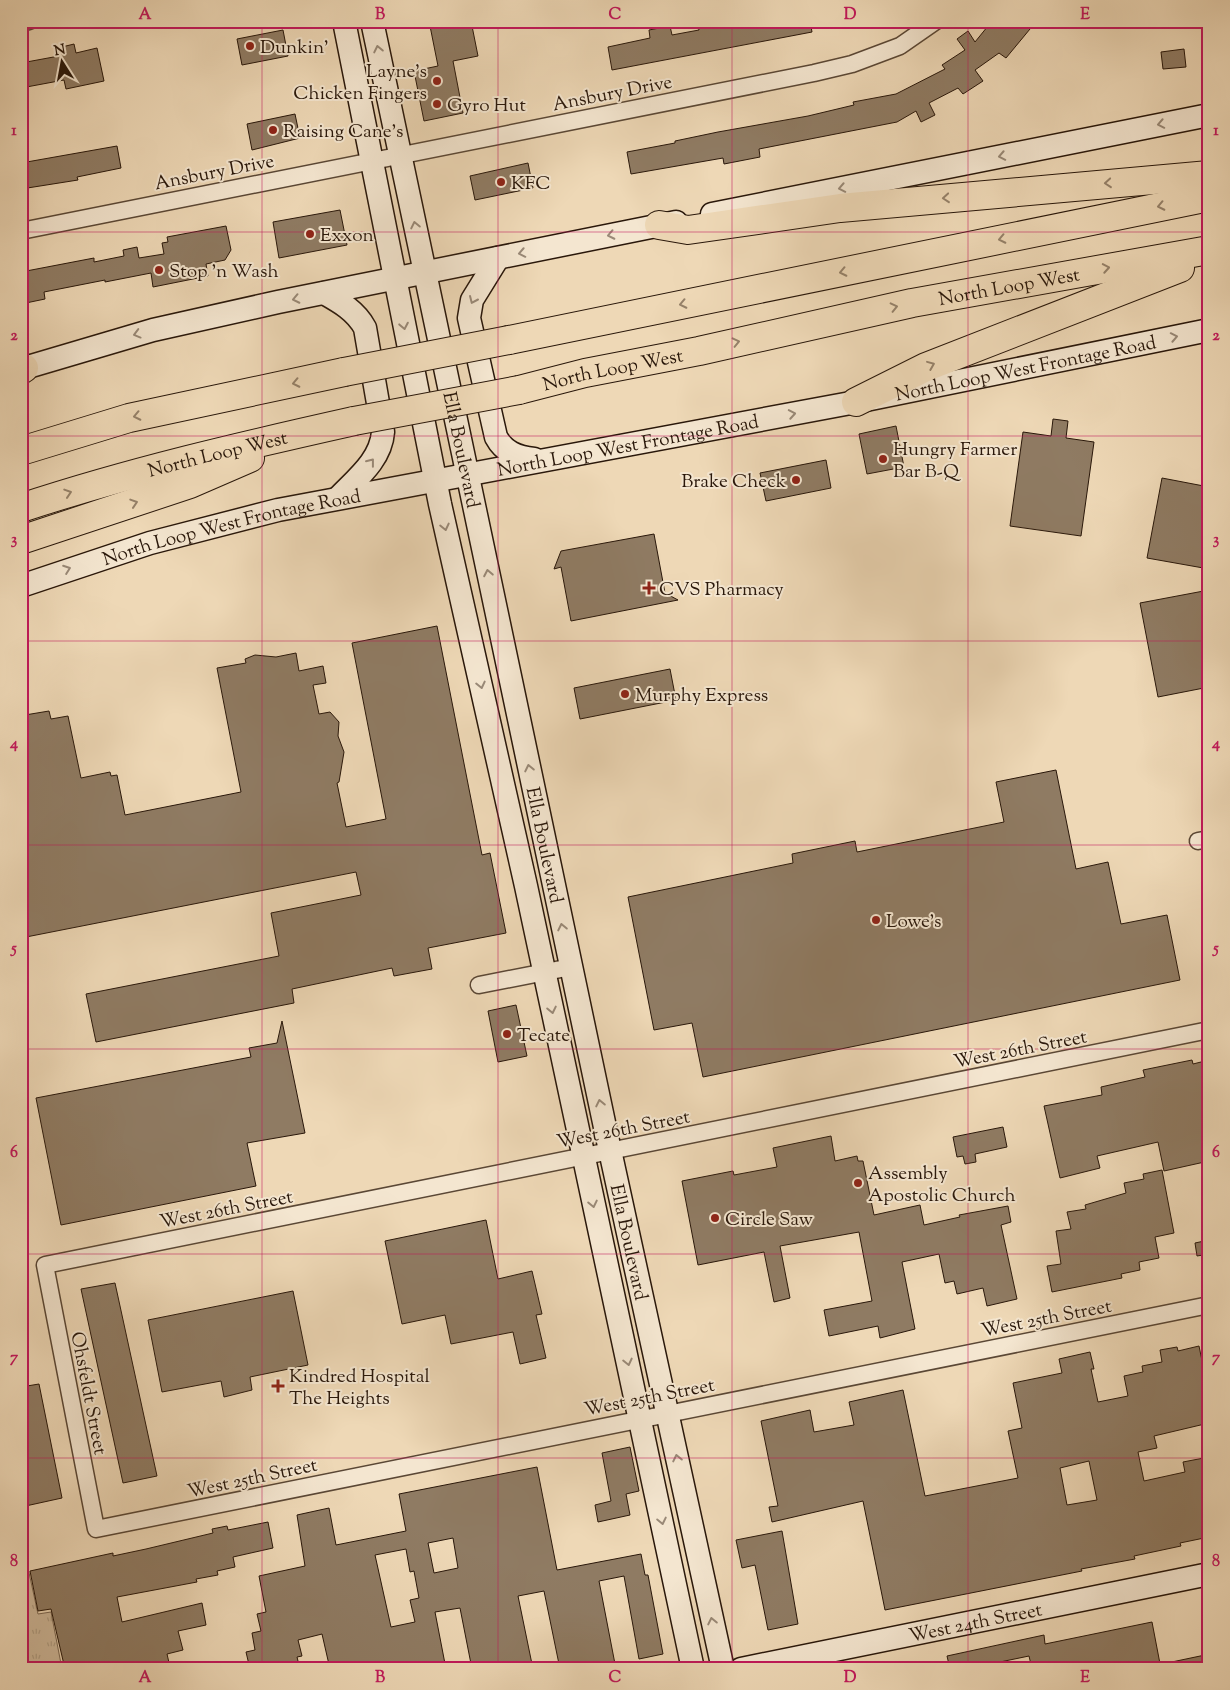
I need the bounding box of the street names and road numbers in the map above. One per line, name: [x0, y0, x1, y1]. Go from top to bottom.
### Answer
street label: Ansbury Drive: [550, 70, 675, 119]
street label: Ansbury Drive: [152, 149, 277, 198]
street label: North Loop West: [937, 262, 1083, 314]
street label: North Loop West Frontage Road: [893, 330, 1159, 410]
street label: North Loop West: [540, 343, 686, 399]
street label: Ella Boulevard: [434, 389, 485, 511]
street label: North Loop West Frontage Road: [495, 409, 762, 485]
street label: North Loop West: [145, 425, 291, 486]
street label: North Loop West Frontage Road: [99, 484, 363, 574]
street label: Ella Boulevard: [518, 785, 569, 906]
street label: West 26th Street: [952, 1024, 1090, 1077]
street label: West 26th Street: [555, 1104, 693, 1157]
street label: Ella Boulevard: [602, 1182, 653, 1303]
street label: West 26th Street: [158, 1184, 296, 1237]
street label: West 25th Street: [979, 1293, 1114, 1345]
street label: Ohsfeldt Street: [62, 1330, 113, 1458]
street label: West 25th Street: [582, 1372, 717, 1424]
street label: West 25th Street: [185, 1452, 320, 1506]
street label: West 24th Street: [907, 1597, 1045, 1651]

